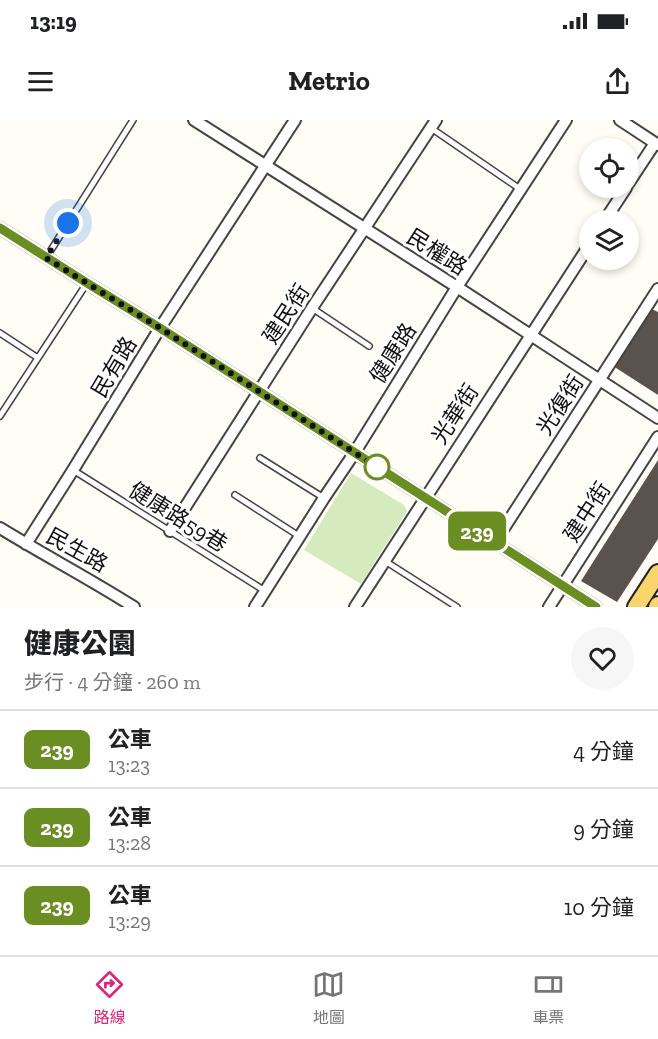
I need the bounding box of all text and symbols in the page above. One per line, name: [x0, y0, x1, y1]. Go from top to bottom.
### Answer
text: 13:19: [30, 8, 77, 35]
icon: menu: [24, 65, 57, 98]
text: Metrio: [288, 65, 370, 97]
icon: share: [601, 65, 634, 98]
map controls: [579, 138, 639, 270]
button: locate: [579, 138, 639, 198]
your location: [53, 208, 83, 238]
button: layers: [579, 210, 639, 270]
street label: 民權路: [402, 223, 472, 281]
street label: 建民街: [257, 279, 315, 349]
street label: 健康路: [364, 318, 422, 388]
street label: 民有路: [85, 332, 143, 402]
street label: 光復街: [531, 370, 589, 440]
street label: 光華街: [426, 379, 484, 449]
unlabelled marker: [364, 454, 390, 480]
street label: 健康路59巷: [124, 476, 232, 558]
street label: 建中街: [558, 477, 616, 547]
line badge: 239: [442, 512, 512, 550]
text: 239: [460, 519, 494, 544]
street label: 民生路: [42, 522, 112, 578]
text: 健康公園: [24, 627, 136, 660]
button: heart: [571, 627, 634, 690]
text: 步行 · 4 分鐘 · 260 m: [24, 670, 200, 694]
text: 公車: [108, 726, 152, 753]
text: 239: [40, 737, 74, 762]
text: 4 分鐘: [573, 738, 634, 765]
text: 13:23: [108, 753, 150, 777]
text: 公車: [108, 804, 152, 831]
text: 239: [40, 815, 74, 840]
text: 9 分鐘: [573, 816, 634, 843]
text: 13:28: [108, 831, 151, 855]
text: 公車: [108, 882, 152, 909]
text: 239: [40, 893, 74, 918]
text: 10 分鐘: [564, 894, 634, 921]
text: 13:29: [108, 909, 151, 933]
tab: 路線: [93, 968, 126, 1028]
tab: 地圖: [312, 968, 345, 1028]
tab: 車票: [532, 968, 565, 1028]

